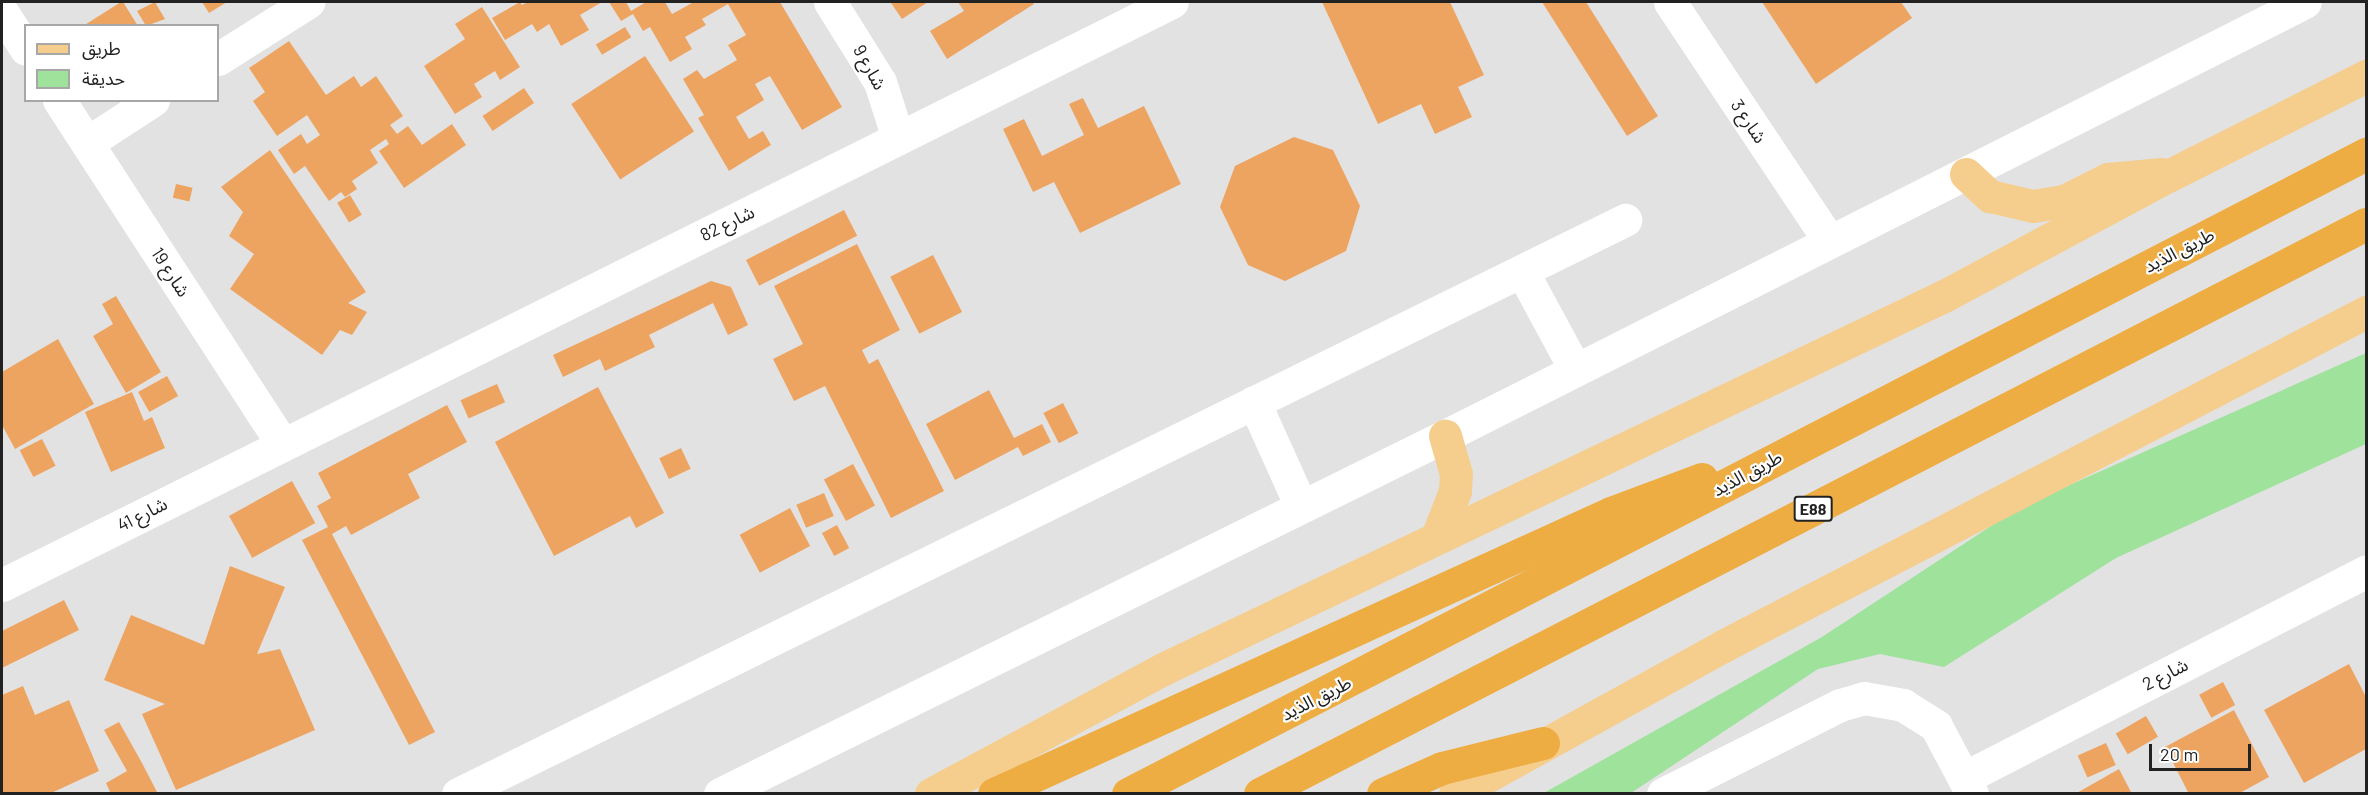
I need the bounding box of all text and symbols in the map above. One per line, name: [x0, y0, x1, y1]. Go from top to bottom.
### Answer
legend: [24, 24, 219, 102]
text: طريق: [82, 37, 121, 59]
street label: شارع 9: [849, 41, 891, 93]
text: حديقة: [82, 67, 125, 89]
street label: شارع 3: [1727, 95, 1771, 147]
street label: شارع 82: [696, 201, 758, 245]
street label: طريق الذيد: [2140, 223, 2218, 277]
street label: شارع 19: [147, 243, 195, 301]
street label: طريق الذيد: [1708, 446, 1786, 500]
street label: شارع 41: [113, 492, 171, 536]
road number: E88: [1794, 496, 1832, 522]
street label: شارع 2: [2139, 653, 2191, 695]
street label: طريق الذيد: [1277, 671, 1355, 725]
scale bar: [2152, 732, 2254, 770]
text: 20 m: [2160, 743, 2198, 765]

